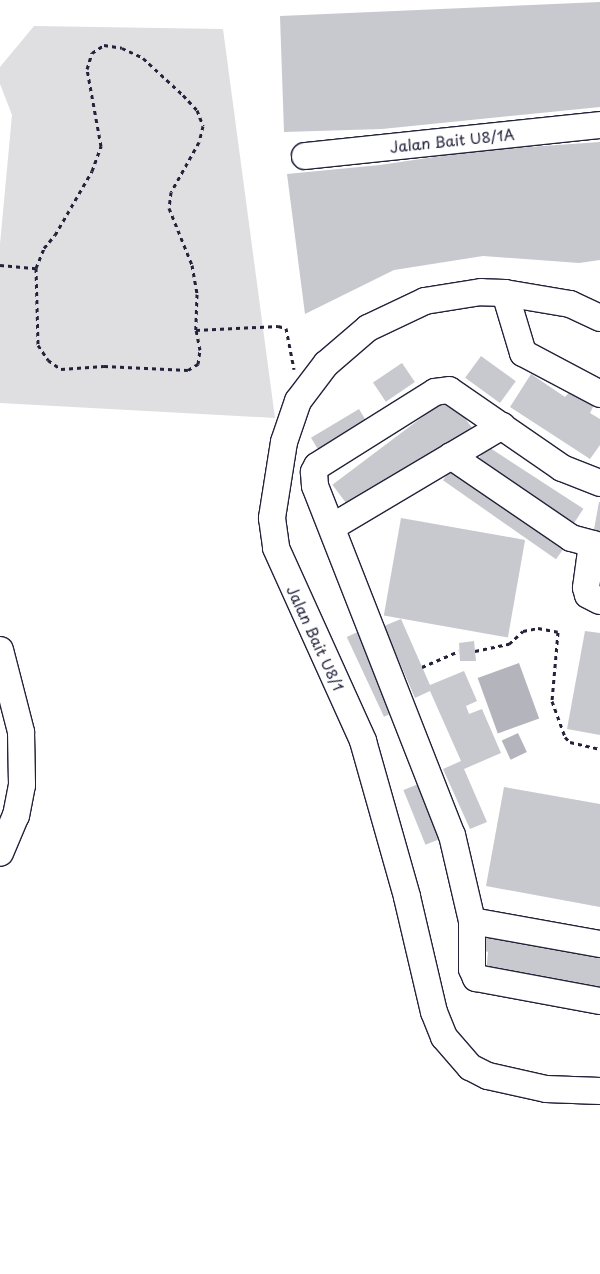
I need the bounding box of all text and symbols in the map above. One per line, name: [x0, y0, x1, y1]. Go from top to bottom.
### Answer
street label: Jalan Bait U8/1A: [388, 124, 516, 156]
street label: Jalan Bait U8/1: [284, 582, 348, 694]

